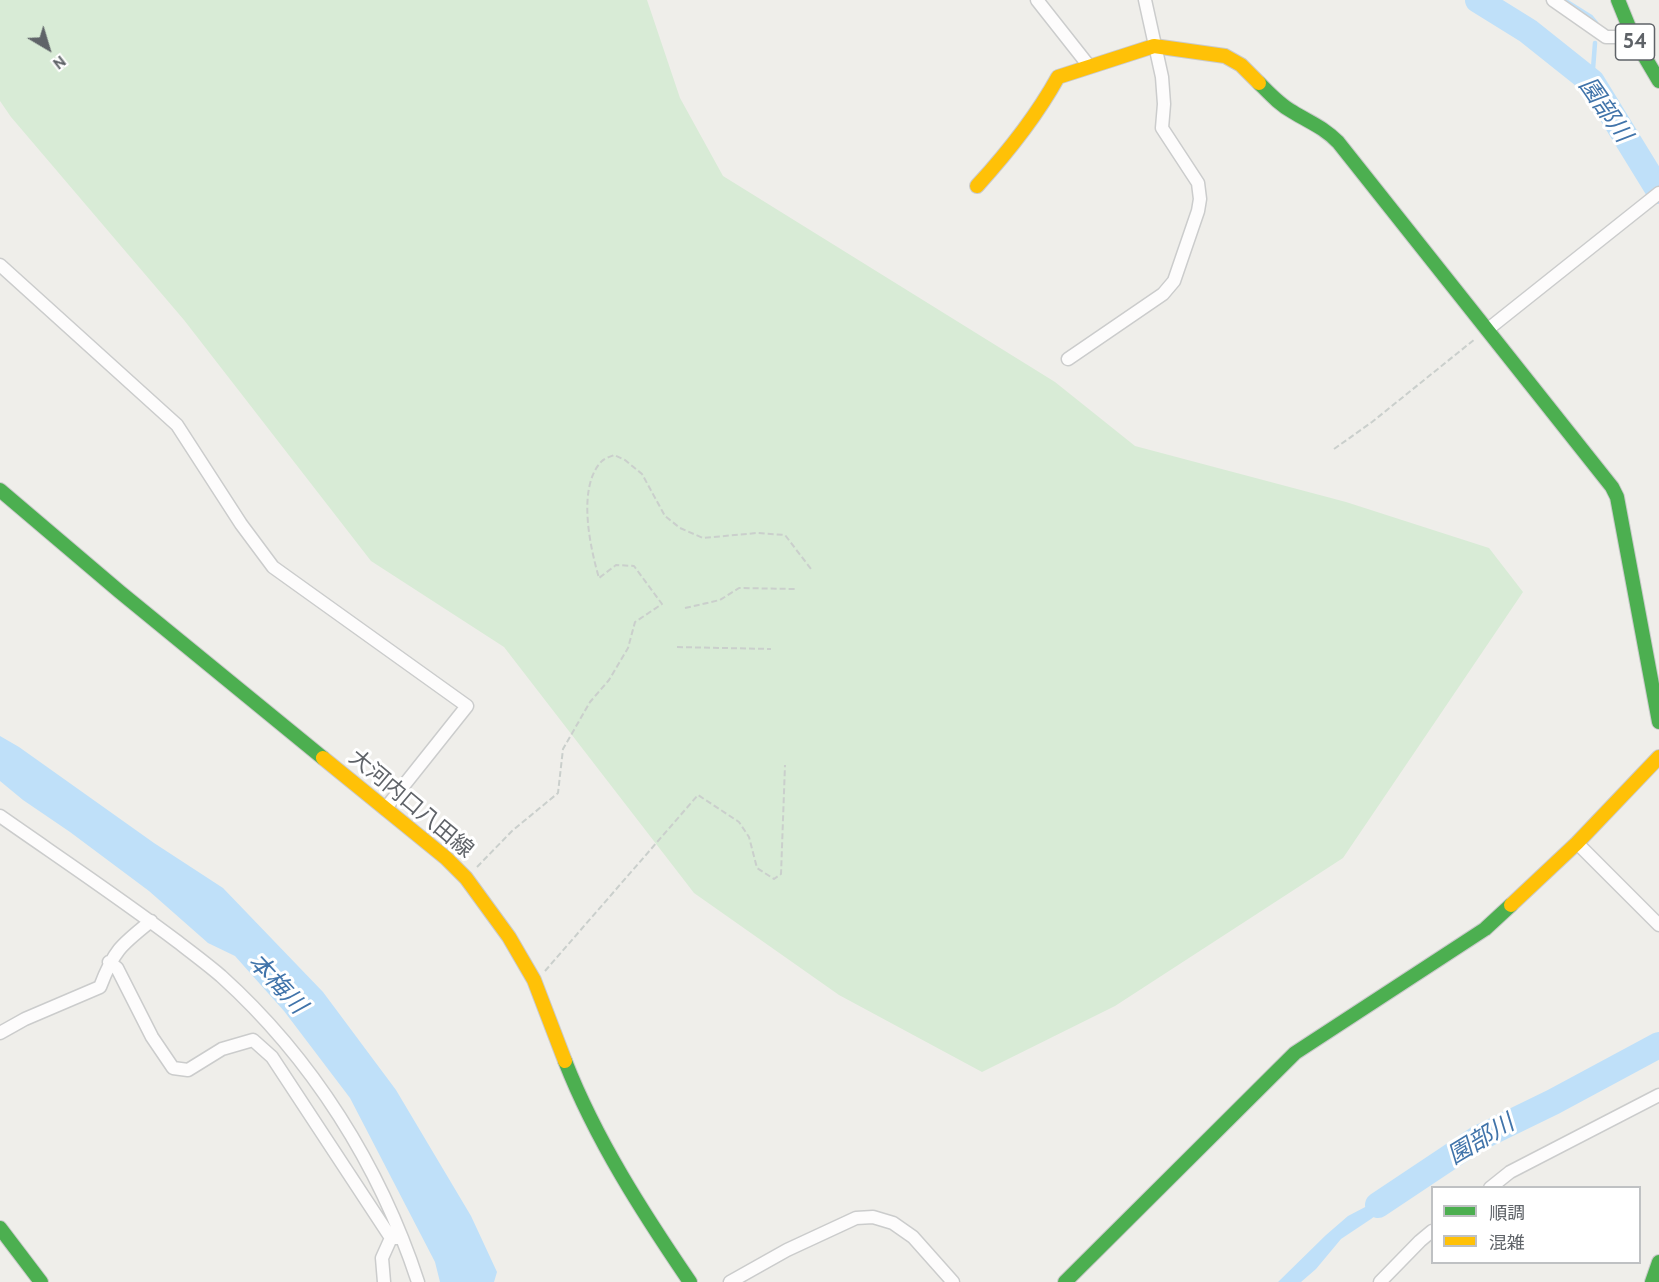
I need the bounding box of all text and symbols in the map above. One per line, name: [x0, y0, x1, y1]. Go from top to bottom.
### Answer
north arrow: [18, 18, 78, 78]
road number: 54: [1616, 24, 1654, 60]
text: N: [49, 52, 70, 74]
water label: 園部川: [1573, 72, 1637, 148]
street label: 大河内口八田線: [344, 744, 478, 864]
water label: 本梅川: [242, 948, 312, 1020]
water label: 園部川: [1443, 1109, 1519, 1171]
legend: [1431, 1186, 1641, 1264]
text: 順調: [1489, 1202, 1525, 1224]
text: 混雑: [1489, 1232, 1525, 1254]

